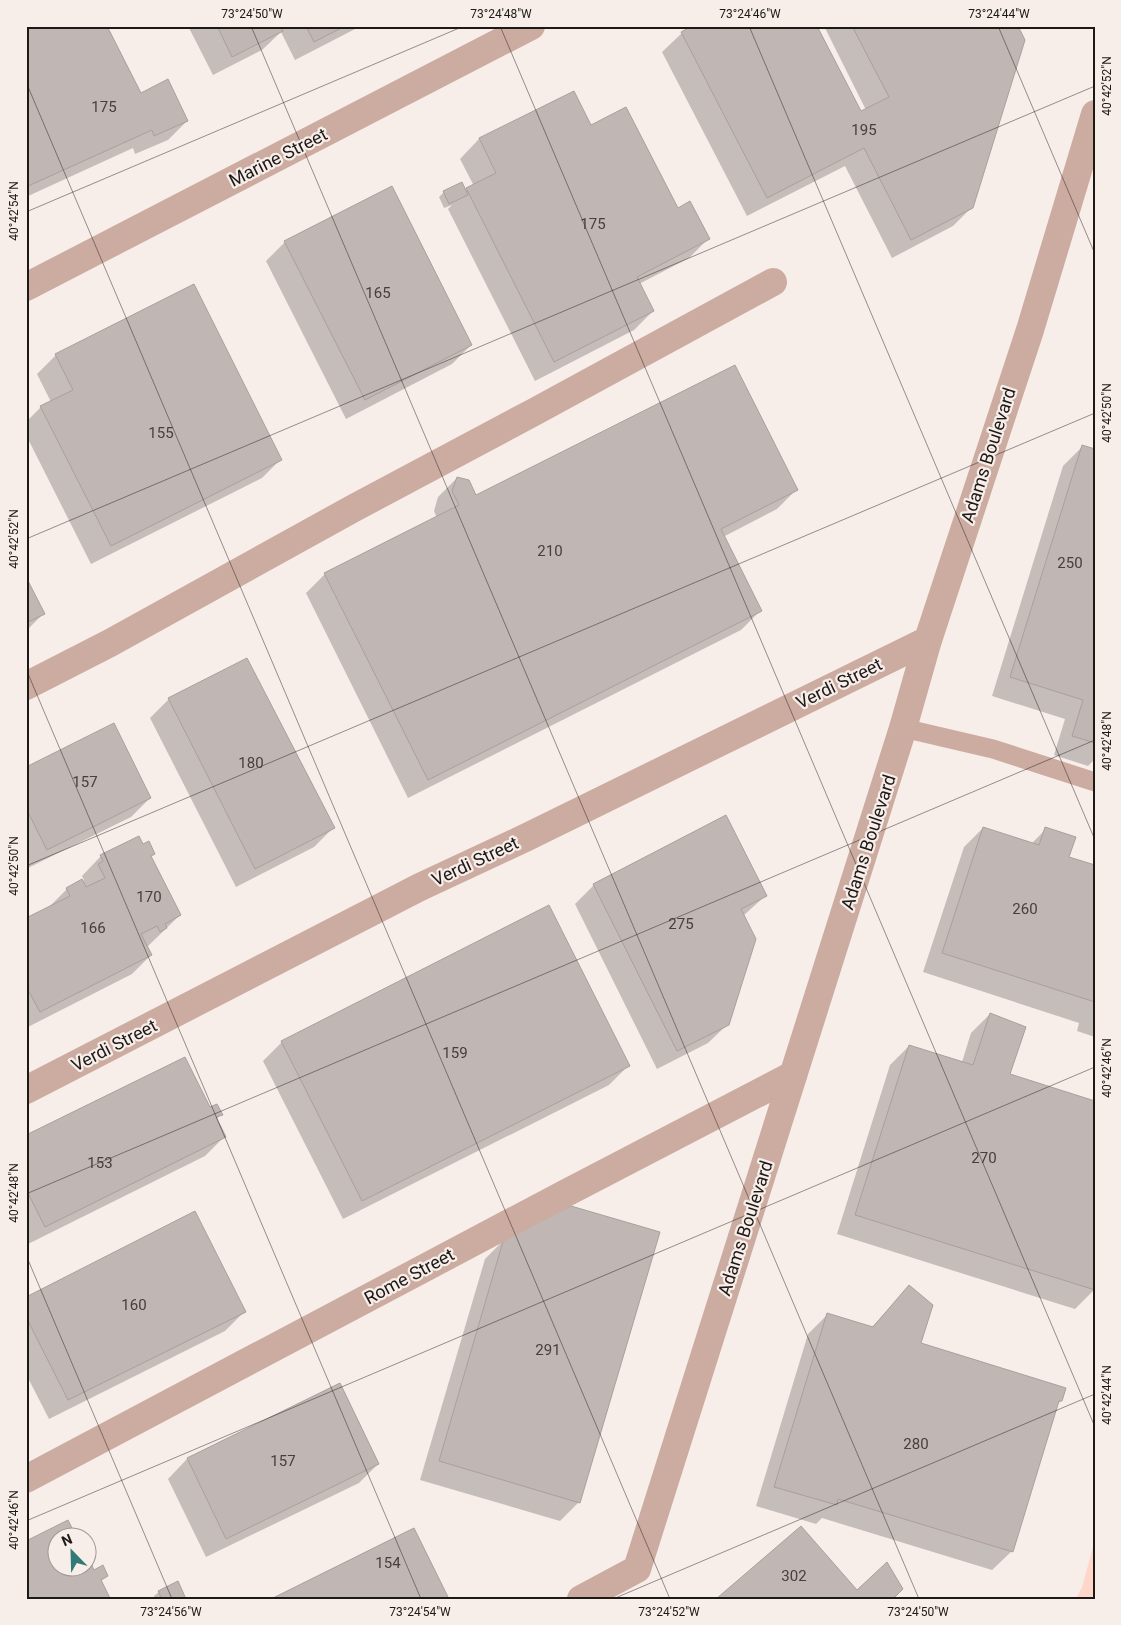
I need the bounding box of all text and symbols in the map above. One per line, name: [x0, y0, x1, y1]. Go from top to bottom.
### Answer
text: 73°24'50"W: [221, 7, 283, 21]
text: 73°24'48"W: [470, 7, 532, 21]
text: 73°24'46"W: [719, 7, 781, 21]
text: 73°24'44"W: [968, 7, 1030, 21]
text: 40°42'52"N: [1100, 56, 1114, 116]
house number: 175: [91, 98, 117, 116]
house number: 195: [851, 121, 877, 139]
street label: Marine Street: [225, 123, 331, 191]
text: 40°42'54"N: [7, 181, 21, 241]
house number: 175: [580, 215, 606, 233]
house number: 165: [365, 284, 391, 302]
text: 40°42'50"N: [1100, 383, 1114, 443]
street label: Adams Boulevard: [956, 385, 1020, 525]
house number: 155: [148, 424, 174, 442]
text: 40°42'52"N: [7, 509, 21, 569]
house number: 210: [537, 542, 563, 560]
house number: 250: [1057, 554, 1083, 572]
street label: Verdi Street: [793, 653, 886, 713]
text: 40°42'48"N: [1100, 711, 1114, 771]
house number: 180: [238, 754, 264, 772]
street label: Adams Boulevard: [836, 772, 900, 912]
house number: 157: [72, 773, 98, 791]
street label: Verdi Street: [428, 832, 522, 890]
text: 40°42'50"N: [7, 836, 21, 896]
house number: 170: [136, 888, 162, 906]
house number: 260: [1012, 900, 1038, 918]
house number: 275: [668, 915, 694, 933]
house number: 166: [80, 919, 106, 937]
street label: Verdi Street: [68, 1014, 160, 1075]
text: 40°42'46"N: [1100, 1038, 1114, 1098]
house number: 159: [442, 1044, 468, 1062]
house number: 270: [971, 1149, 997, 1167]
house number: 153: [87, 1154, 113, 1172]
street label: Adams Boulevard: [713, 1158, 777, 1298]
text: 40°42'48"N: [7, 1163, 21, 1223]
street label: Rome Street: [361, 1244, 458, 1308]
house number: 160: [121, 1296, 147, 1314]
house number: 291: [535, 1341, 561, 1359]
text: 40°42'44"N: [1100, 1365, 1114, 1425]
house number: 280: [903, 1435, 929, 1453]
house number: 157: [270, 1452, 296, 1470]
text: 40°42'46"N: [7, 1490, 21, 1550]
north arrow: [48, 1528, 98, 1578]
text: N: [59, 1531, 75, 1549]
house number: 154: [375, 1554, 401, 1572]
house number: 302: [781, 1567, 807, 1585]
text: 73°24'56"W: [140, 1605, 202, 1619]
text: 73°24'54"W: [389, 1605, 451, 1619]
text: 73°24'52"W: [638, 1605, 700, 1619]
text: 73°24'50"W: [887, 1605, 949, 1619]

